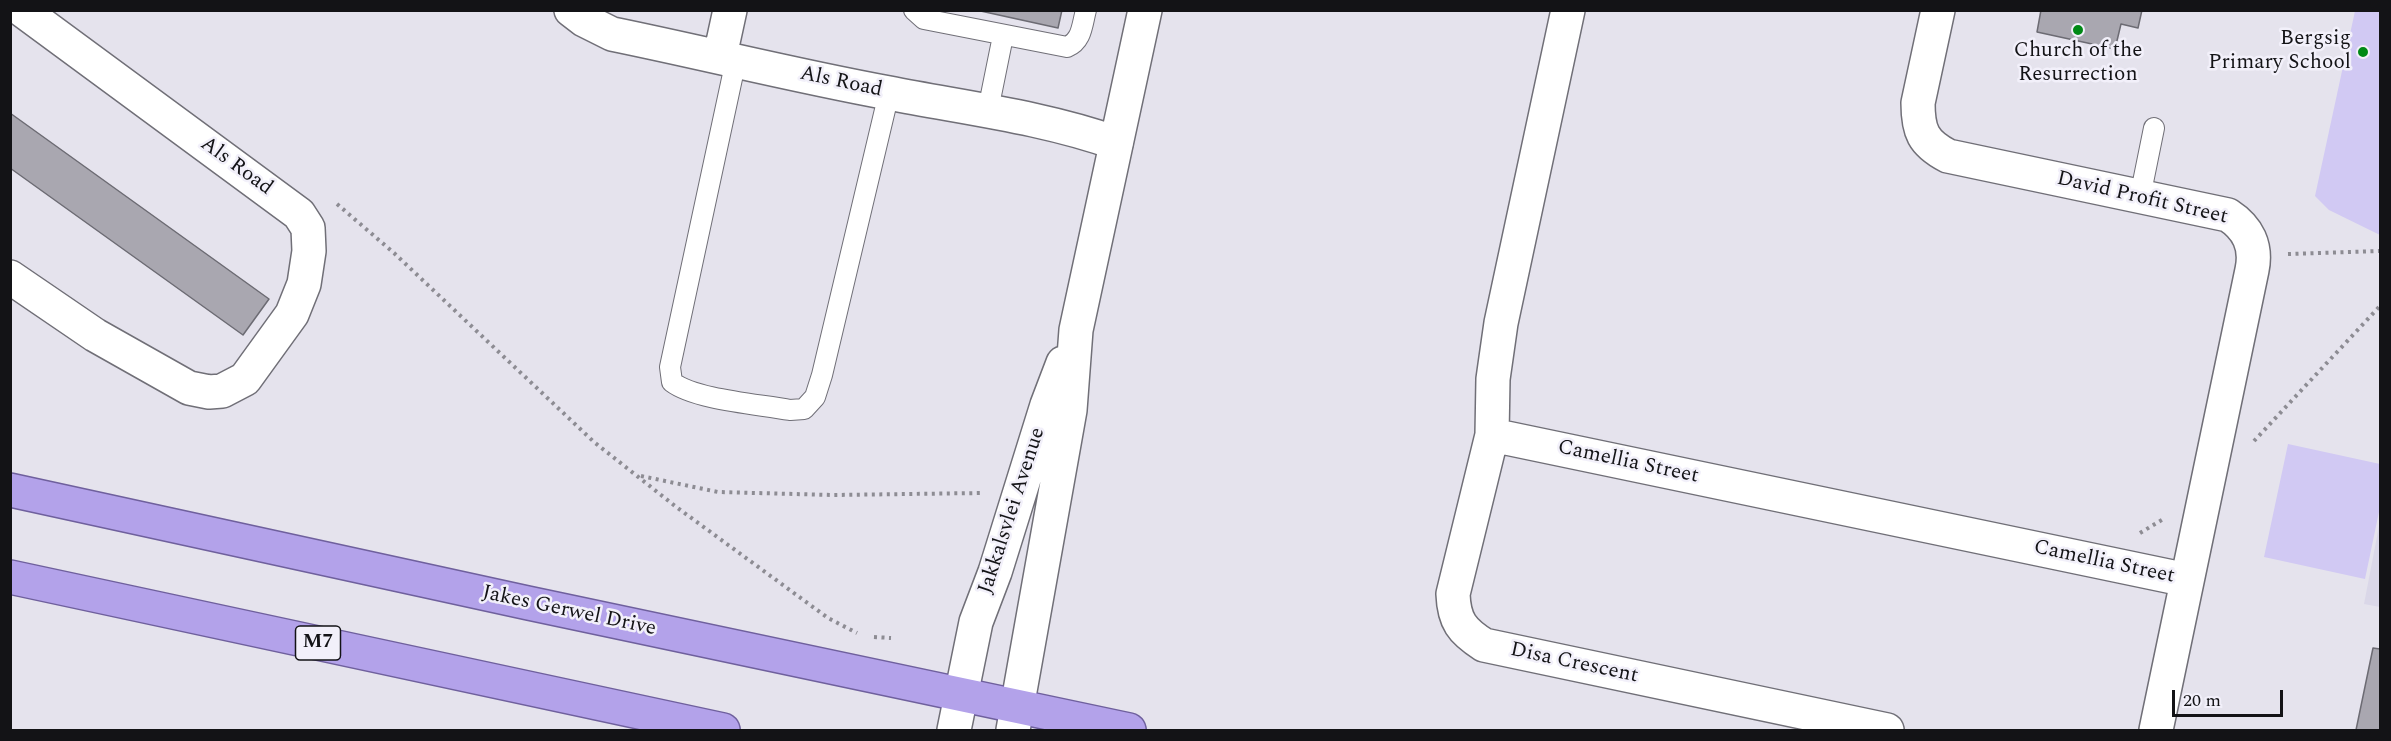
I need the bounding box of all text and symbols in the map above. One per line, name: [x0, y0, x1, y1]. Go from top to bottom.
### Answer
marker: Church of the Resurrection: [2071, 23, 2085, 37]
place label: Bergsig Primary School: [2208, 27, 2351, 77]
place label: Church of the Resurrection: [2014, 39, 2142, 89]
marker: Bergsig Primary School: [2356, 45, 2370, 59]
street label: Als Road: [798, 62, 884, 104]
street label: Als Road: [195, 132, 277, 202]
street label: David Profit Street: [2054, 167, 2230, 231]
street label: Jakkalsvlei Avenue: [974, 425, 1052, 597]
street label: Camellia Street: [1555, 436, 1701, 490]
street label: Camellia Street: [2031, 536, 2177, 590]
street label: Jakes Gerwel Drive: [480, 581, 658, 643]
road number: M7: [296, 626, 340, 660]
street label: Disa Crescent: [1508, 638, 1640, 690]
scale bar: [2175, 678, 2286, 716]
text: 20 m: [2183, 687, 2221, 714]

